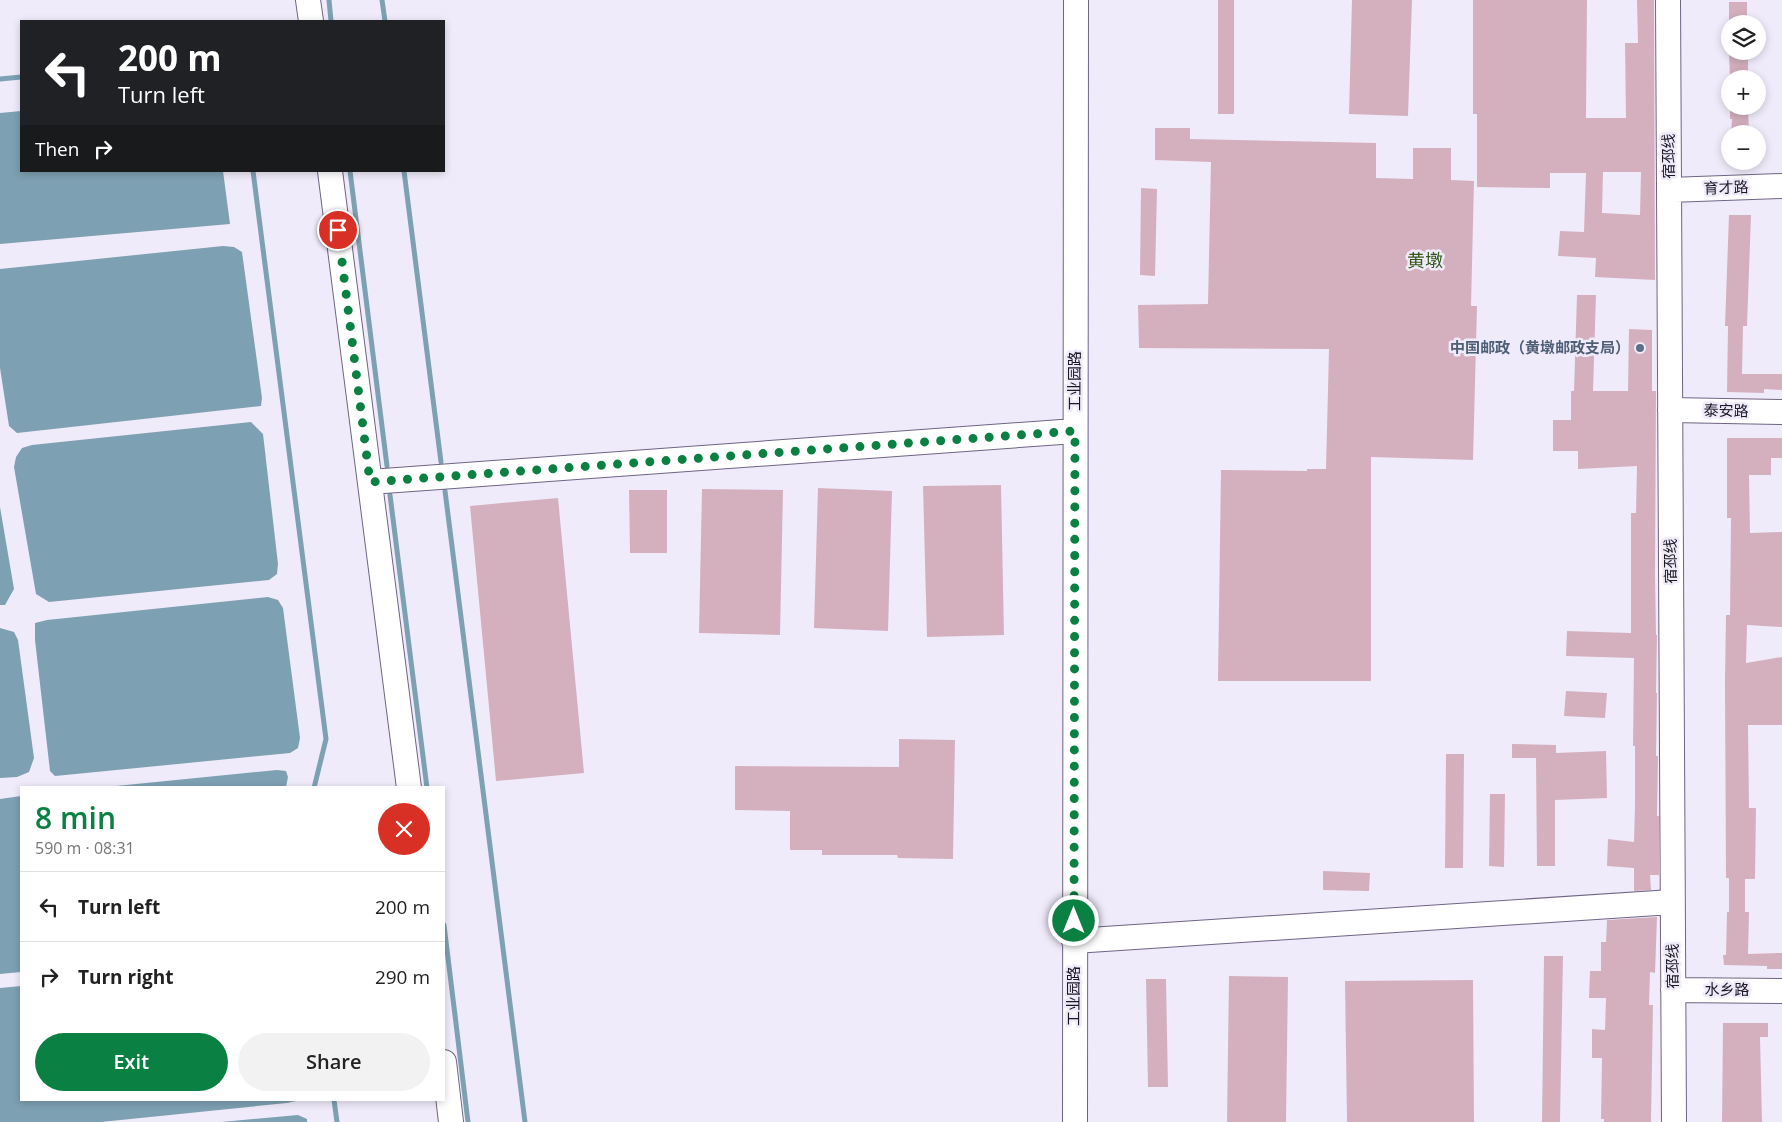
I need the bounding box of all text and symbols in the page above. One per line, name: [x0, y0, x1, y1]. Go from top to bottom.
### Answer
map controls: [1721, 15, 1766, 170]
button: layers: [1721, 15, 1766, 60]
text: 200 m: [118, 34, 222, 81]
icon: left: [35, 40, 100, 105]
button: +: [1721, 70, 1766, 115]
text: Turn left: [118, 79, 205, 109]
button: −: [1721, 125, 1766, 170]
street label: 宿邳线: [1658, 133, 1678, 179]
icon: right: [89, 135, 117, 163]
text: Then: [35, 136, 79, 162]
street label: 育才路: [1703, 176, 1749, 198]
pin: [317, 209, 359, 251]
icon: arrive: [324, 216, 352, 244]
district label: 黄墩: [1407, 248, 1443, 272]
place label: 中国邮政（黄墩邮政支局）: [1450, 337, 1630, 357]
marker: 中国邮政（黄墩邮政支局）: [1634, 342, 1646, 354]
street label: 工业园路: [1064, 351, 1084, 411]
street label: 泰安路: [1703, 400, 1749, 420]
street label: 宿邳线: [1660, 538, 1680, 584]
text: 8 min: [35, 797, 116, 838]
button: close: [378, 803, 430, 855]
text: 590 m · 08:31: [35, 837, 135, 859]
icon: left: [35, 893, 63, 921]
text: Turn left: [78, 894, 160, 920]
text: 200 m: [375, 894, 430, 920]
position arrow: [1047, 894, 1099, 946]
street label: 宿邳线: [1662, 943, 1682, 989]
icon: right: [35, 963, 63, 991]
text: Turn right: [78, 964, 173, 990]
text: 290 m: [375, 964, 430, 990]
street label: 工业园路: [1063, 966, 1083, 1026]
street label: 水乡路: [1704, 979, 1750, 999]
button: Exit: [35, 1033, 228, 1091]
button: Share: [238, 1033, 430, 1091]

